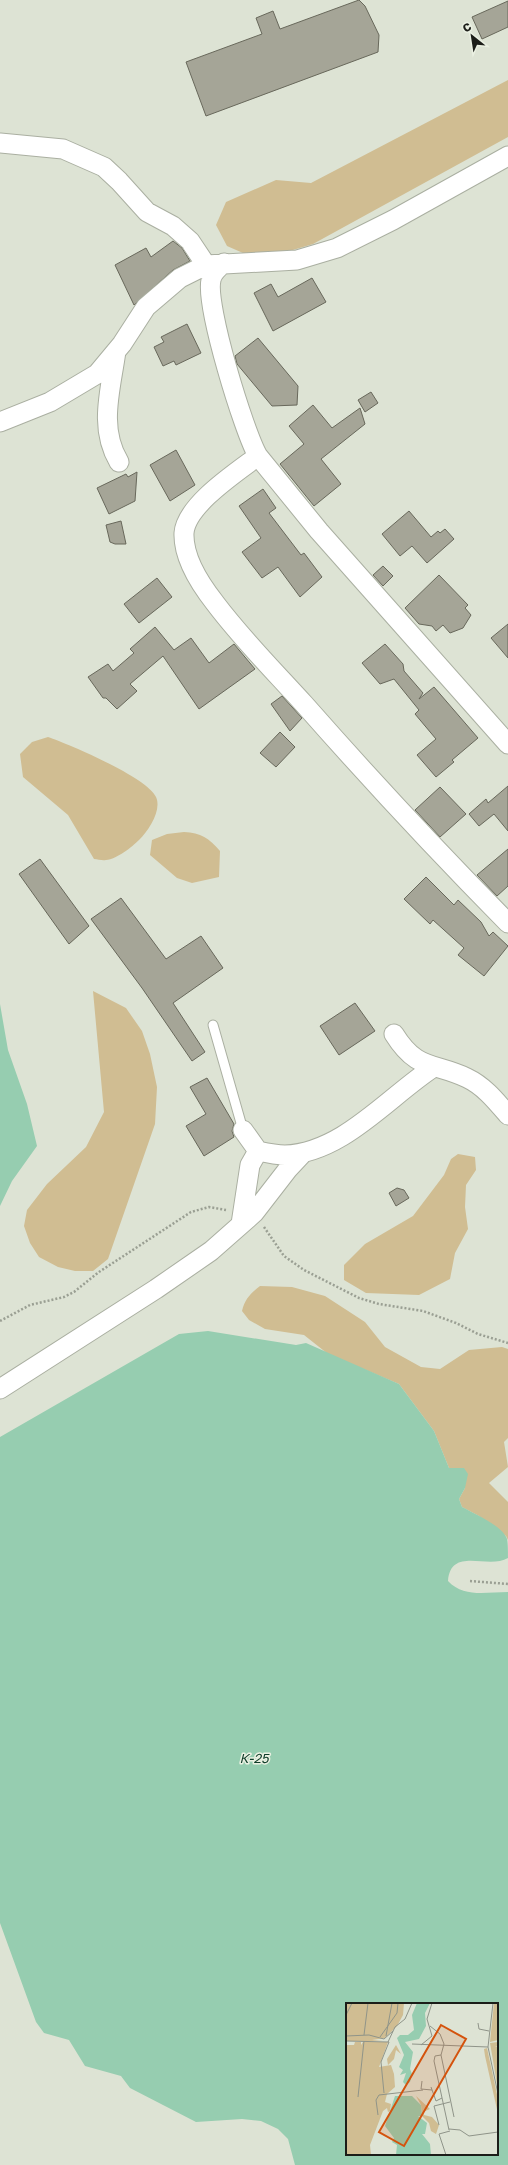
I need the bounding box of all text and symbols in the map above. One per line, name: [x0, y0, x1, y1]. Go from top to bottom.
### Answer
north arrow: [452, 16, 492, 56]
text: С: [460, 19, 474, 34]
water label: К-25: [239, 1750, 270, 1766]
inset map: [346, 2003, 498, 2155]

